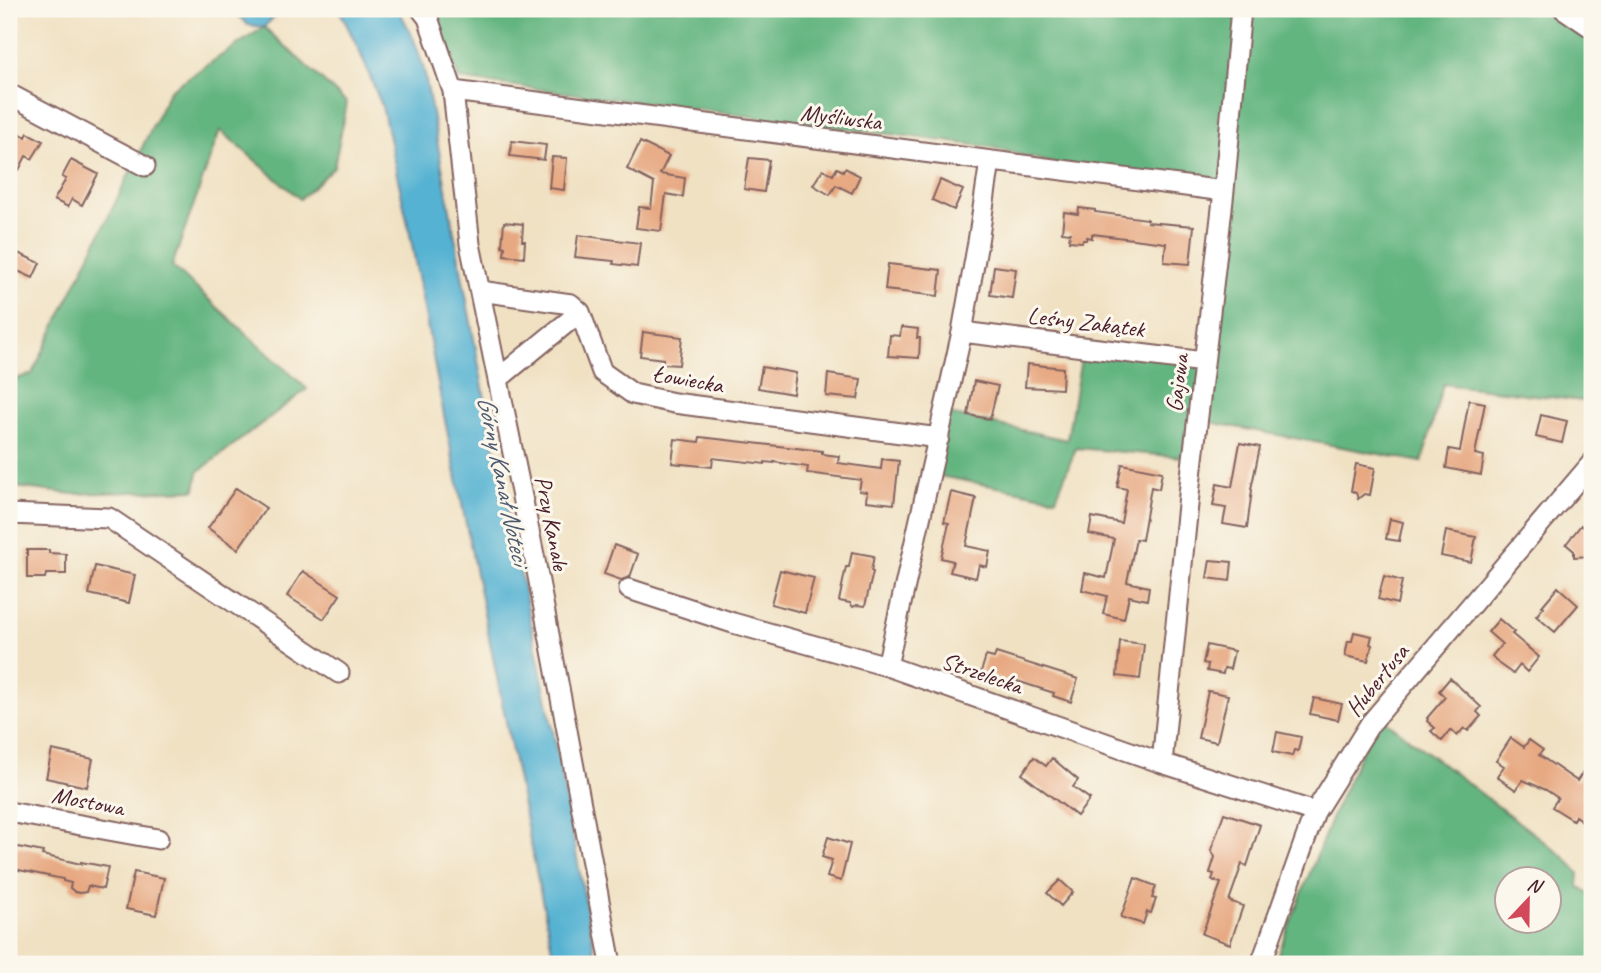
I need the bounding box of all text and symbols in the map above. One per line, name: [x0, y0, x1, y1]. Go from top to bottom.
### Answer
street label: Myśliwska: [799, 97, 884, 137]
street label: Leśny Zakątek: [1026, 300, 1148, 344]
street label: Gajowa: [1159, 350, 1196, 414]
street label: Łowiecka: [651, 358, 727, 400]
water label: Górny Kanał Noteci: [470, 393, 539, 573]
street label: Przy Kanale: [528, 473, 576, 575]
street label: Hubertusa: [1339, 637, 1416, 722]
street label: Strzelecka: [938, 645, 1028, 701]
street label: Mostowa: [50, 779, 129, 823]
north arrow: [1492, 864, 1562, 934]
text: N: [1524, 872, 1547, 900]

